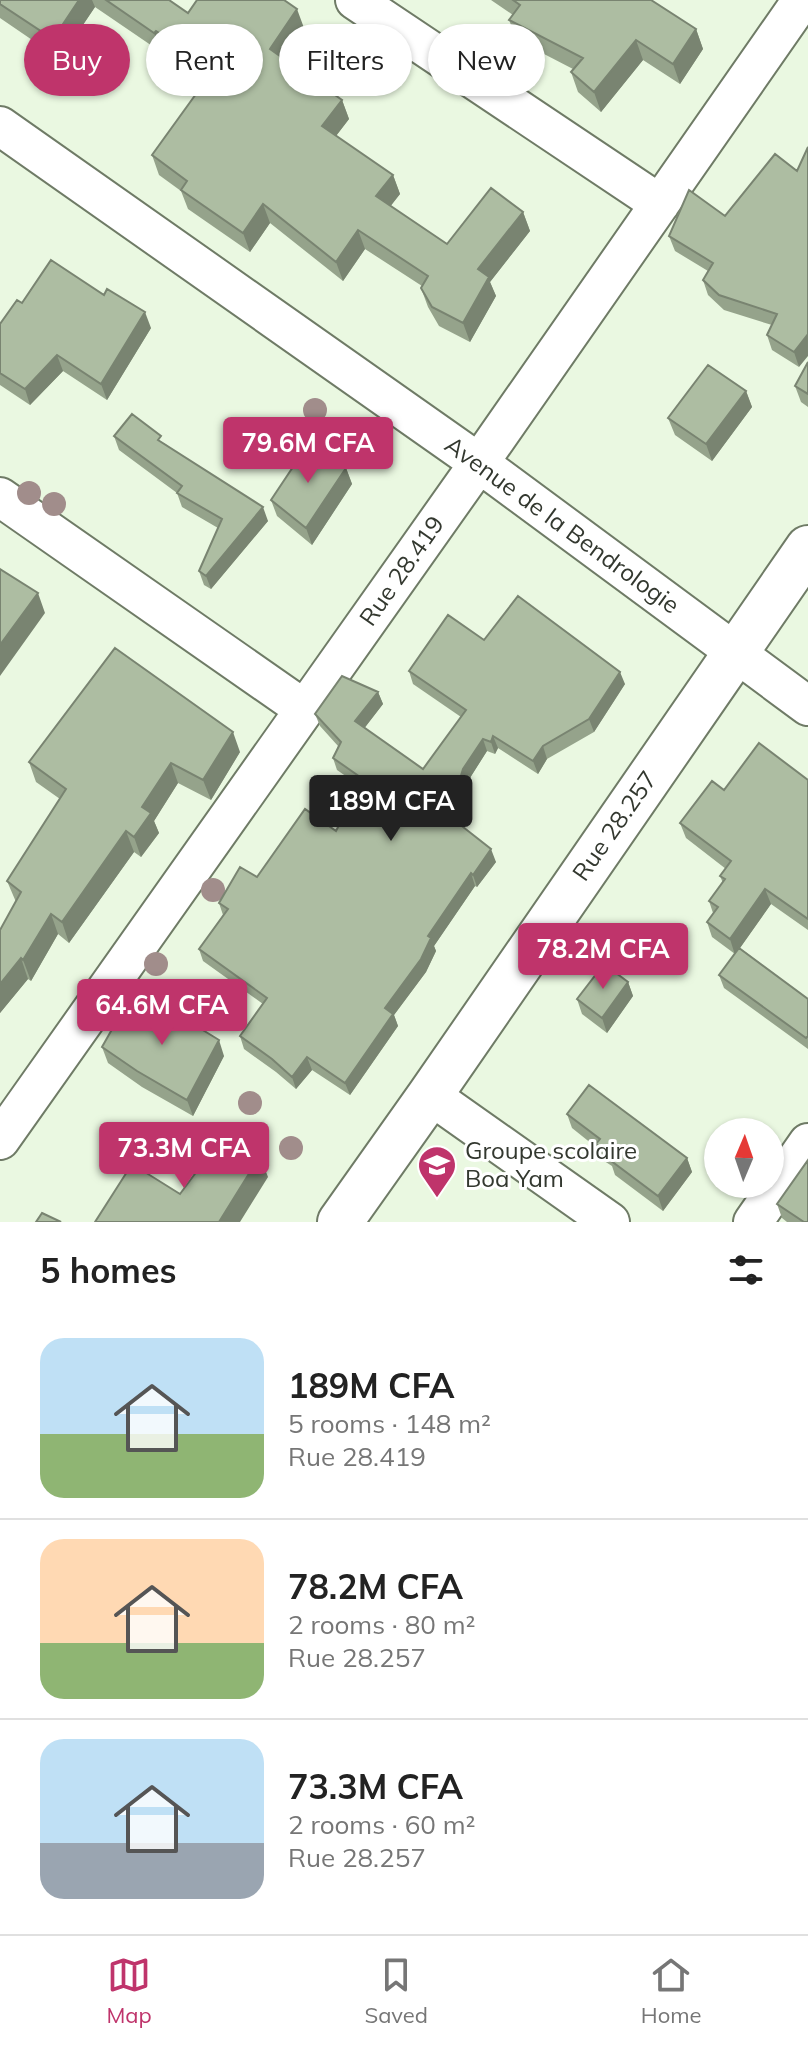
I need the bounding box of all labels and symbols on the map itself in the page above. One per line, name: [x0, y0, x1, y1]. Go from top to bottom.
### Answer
pin: 79.6M CFA: [216, 417, 400, 485]
street label: Avenue de la Bendrologie: [439, 429, 686, 619]
street label: Rue 28.419: [352, 510, 450, 631]
street label: Rue 28.257: [565, 765, 663, 886]
pin: 189M CFA: [308, 775, 474, 843]
pin: 78.2M CFA: [511, 923, 695, 991]
pin: 64.6M CFA: [70, 979, 254, 1047]
north arrow: [704, 1118, 784, 1198]
pin: 73.3M CFA: [92, 1122, 276, 1190]
place label: Groupe scolaire Boa Yam: [465, 1135, 637, 1193]
school or university icon: Groupe scolaire Boa Yam: [416, 1144, 458, 1199]

